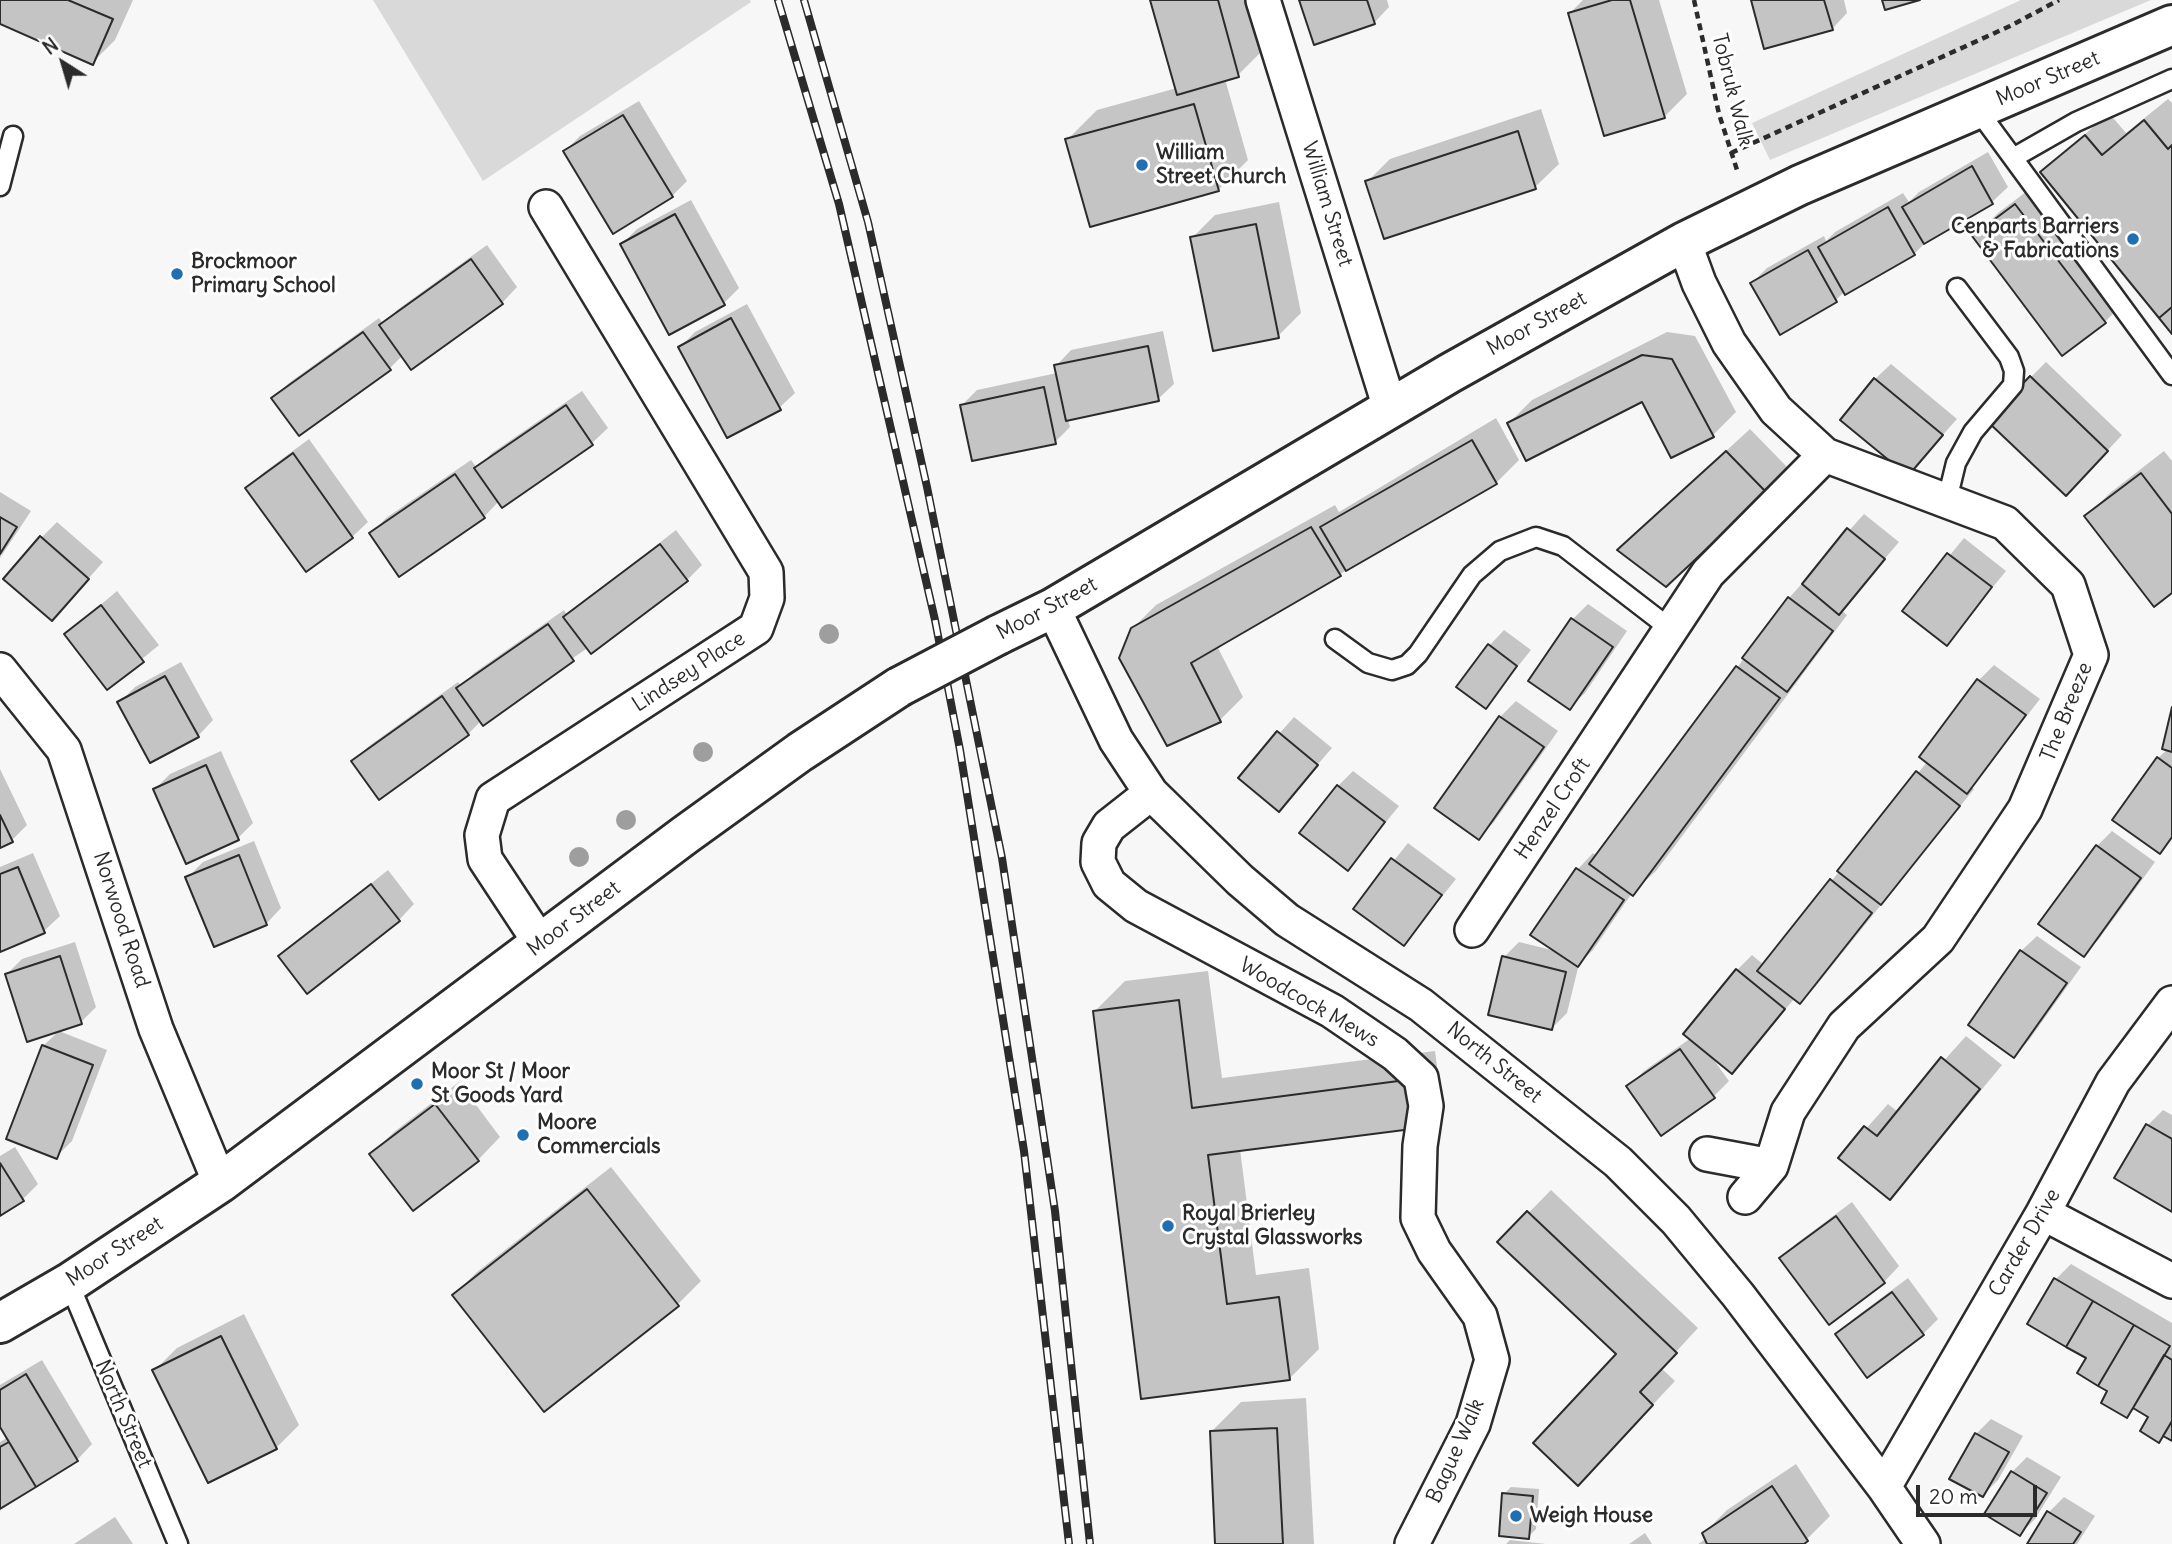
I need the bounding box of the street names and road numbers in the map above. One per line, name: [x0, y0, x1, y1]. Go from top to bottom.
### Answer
street label: Tobruk Walk: [1706, 31, 1758, 149]
street label: Moor Street: [1992, 46, 2104, 112]
street label: William Street: [1296, 138, 1358, 270]
street label: Moor Street: [1483, 286, 1591, 362]
street label: Moor Street: [992, 572, 1102, 646]
street label: Lindsey Place: [628, 626, 750, 718]
street label: The Breeze: [2036, 659, 2098, 765]
street label: Henzel Croft: [1510, 754, 1596, 864]
street label: Norwood Road: [87, 849, 155, 991]
street label: Moor Street: [522, 876, 626, 962]
street label: Woodcock Mews: [1235, 953, 1383, 1053]
street label: North Street: [1441, 1017, 1547, 1109]
street label: Carder Drive: [1984, 1184, 2066, 1302]
street label: Moor Street: [62, 1211, 168, 1293]
street label: North Street: [89, 1356, 157, 1472]
street label: Bague Walk: [1422, 1395, 1490, 1507]

